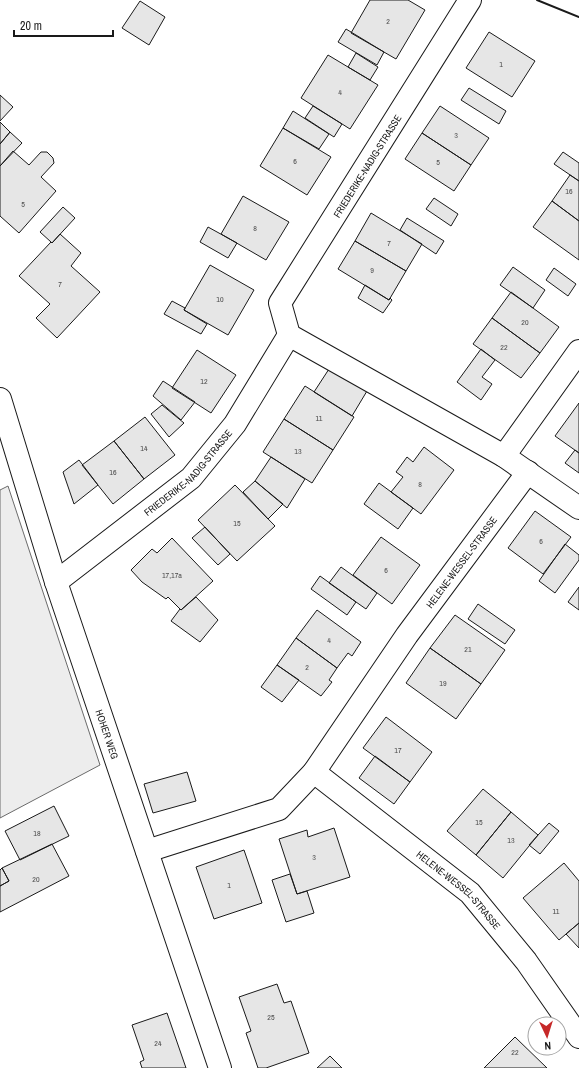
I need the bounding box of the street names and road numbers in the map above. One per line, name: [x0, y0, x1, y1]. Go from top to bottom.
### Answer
street label: FRIEDERIKE-NADIG-STRASSE: [330, 112, 404, 220]
street label: FRIEDERIKE-NADIG-STRASSE: [141, 427, 235, 519]
street label: HELENE-WESSEL-STRASSE: [423, 514, 500, 611]
street label: HOHER WEG: [92, 708, 121, 761]
street label: HELENE-WESSEL-STRASSE: [414, 848, 503, 932]

